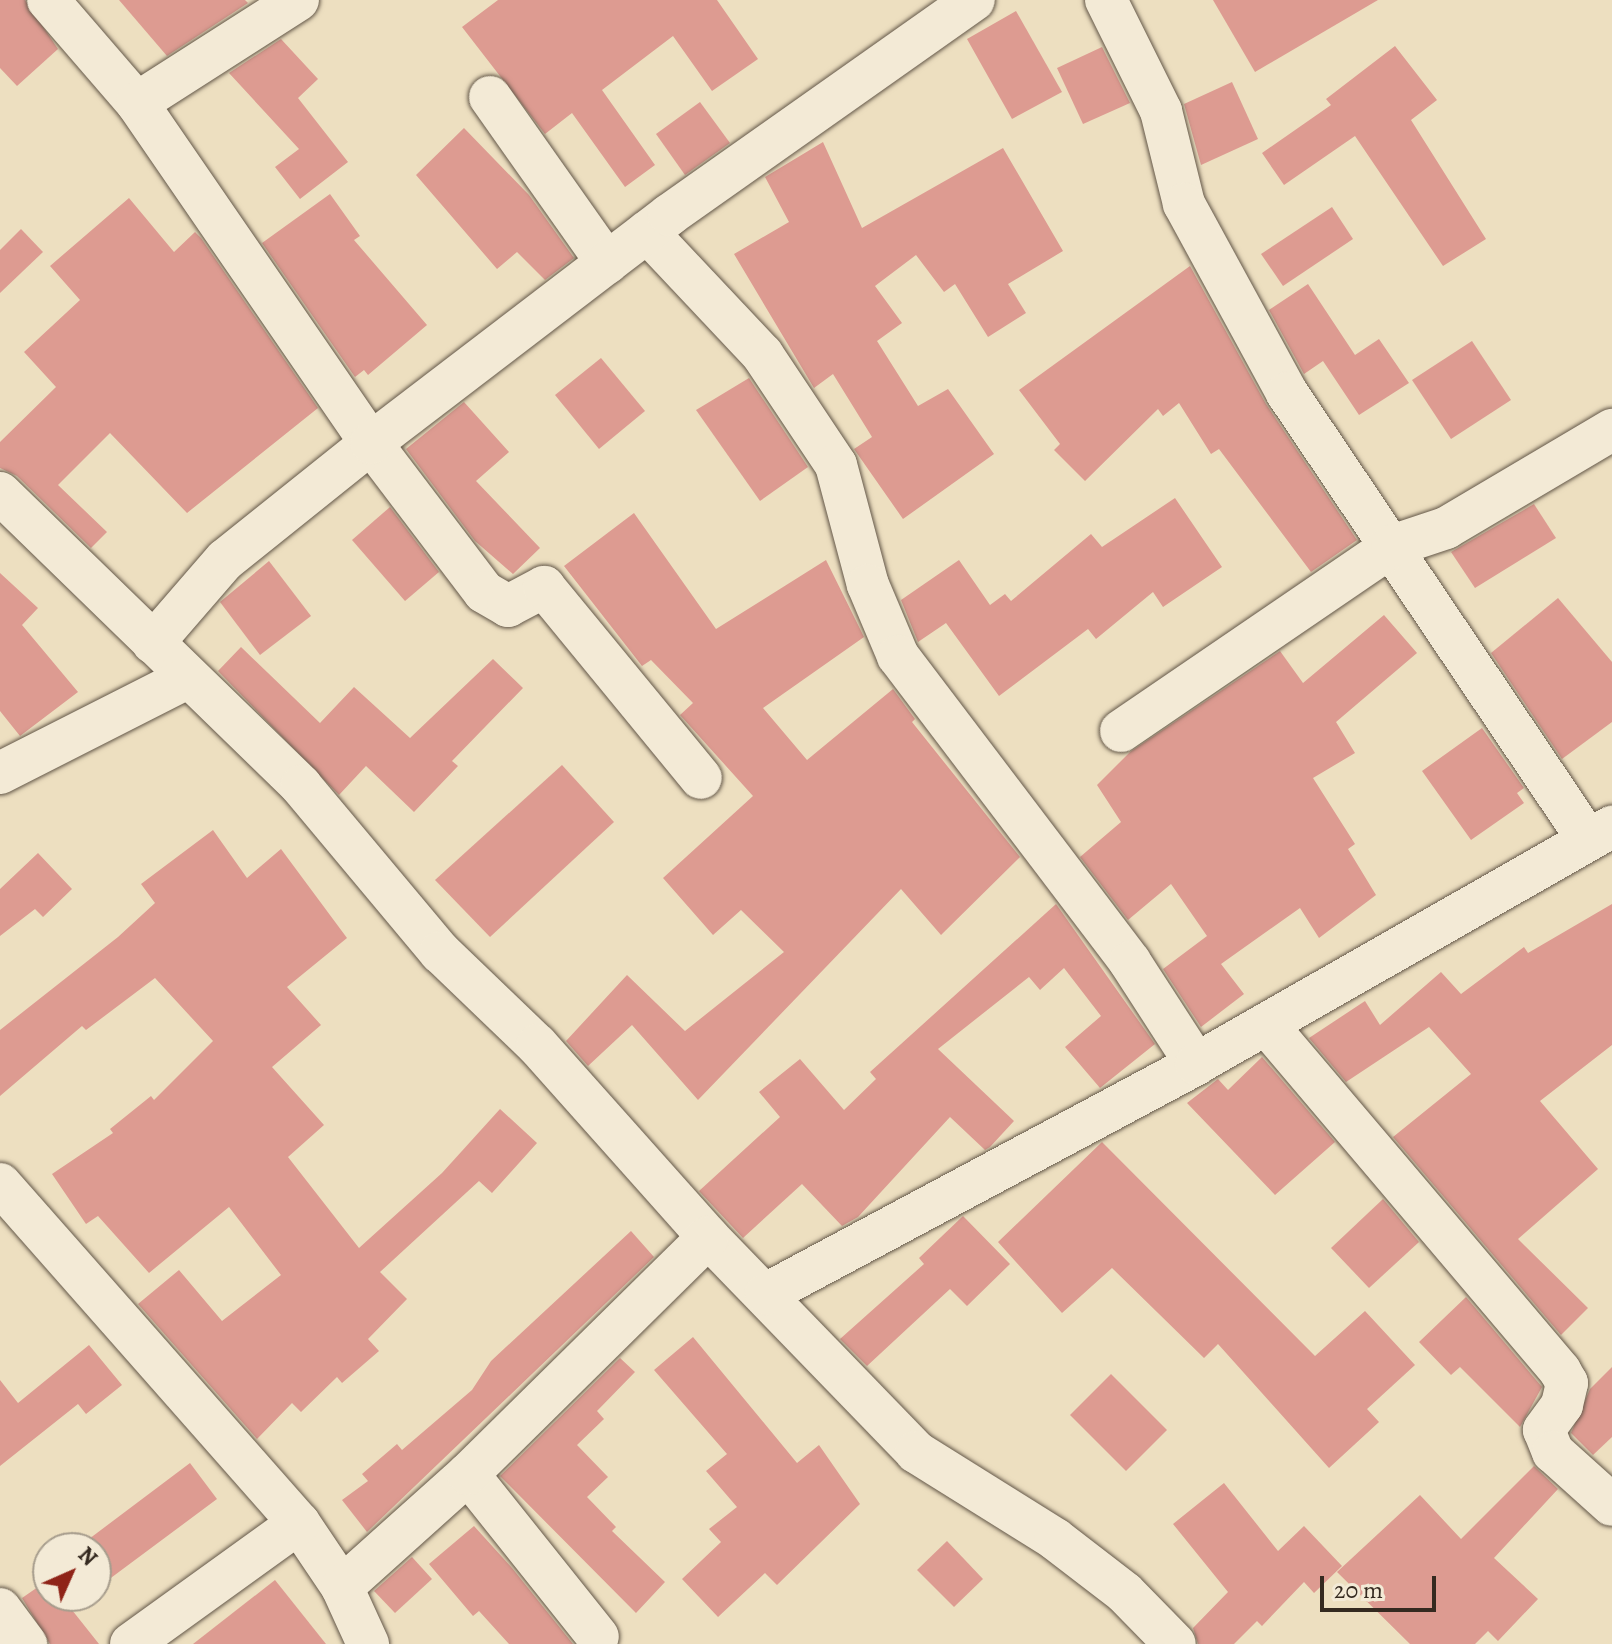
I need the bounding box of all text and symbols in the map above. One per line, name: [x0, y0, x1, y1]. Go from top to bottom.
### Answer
north arrow: [32, 1532, 112, 1612]
text: N: [71, 1540, 104, 1573]
scale bar: [1324, 1560, 1440, 1610]
text: 20 m: [1334, 1574, 1383, 1606]

